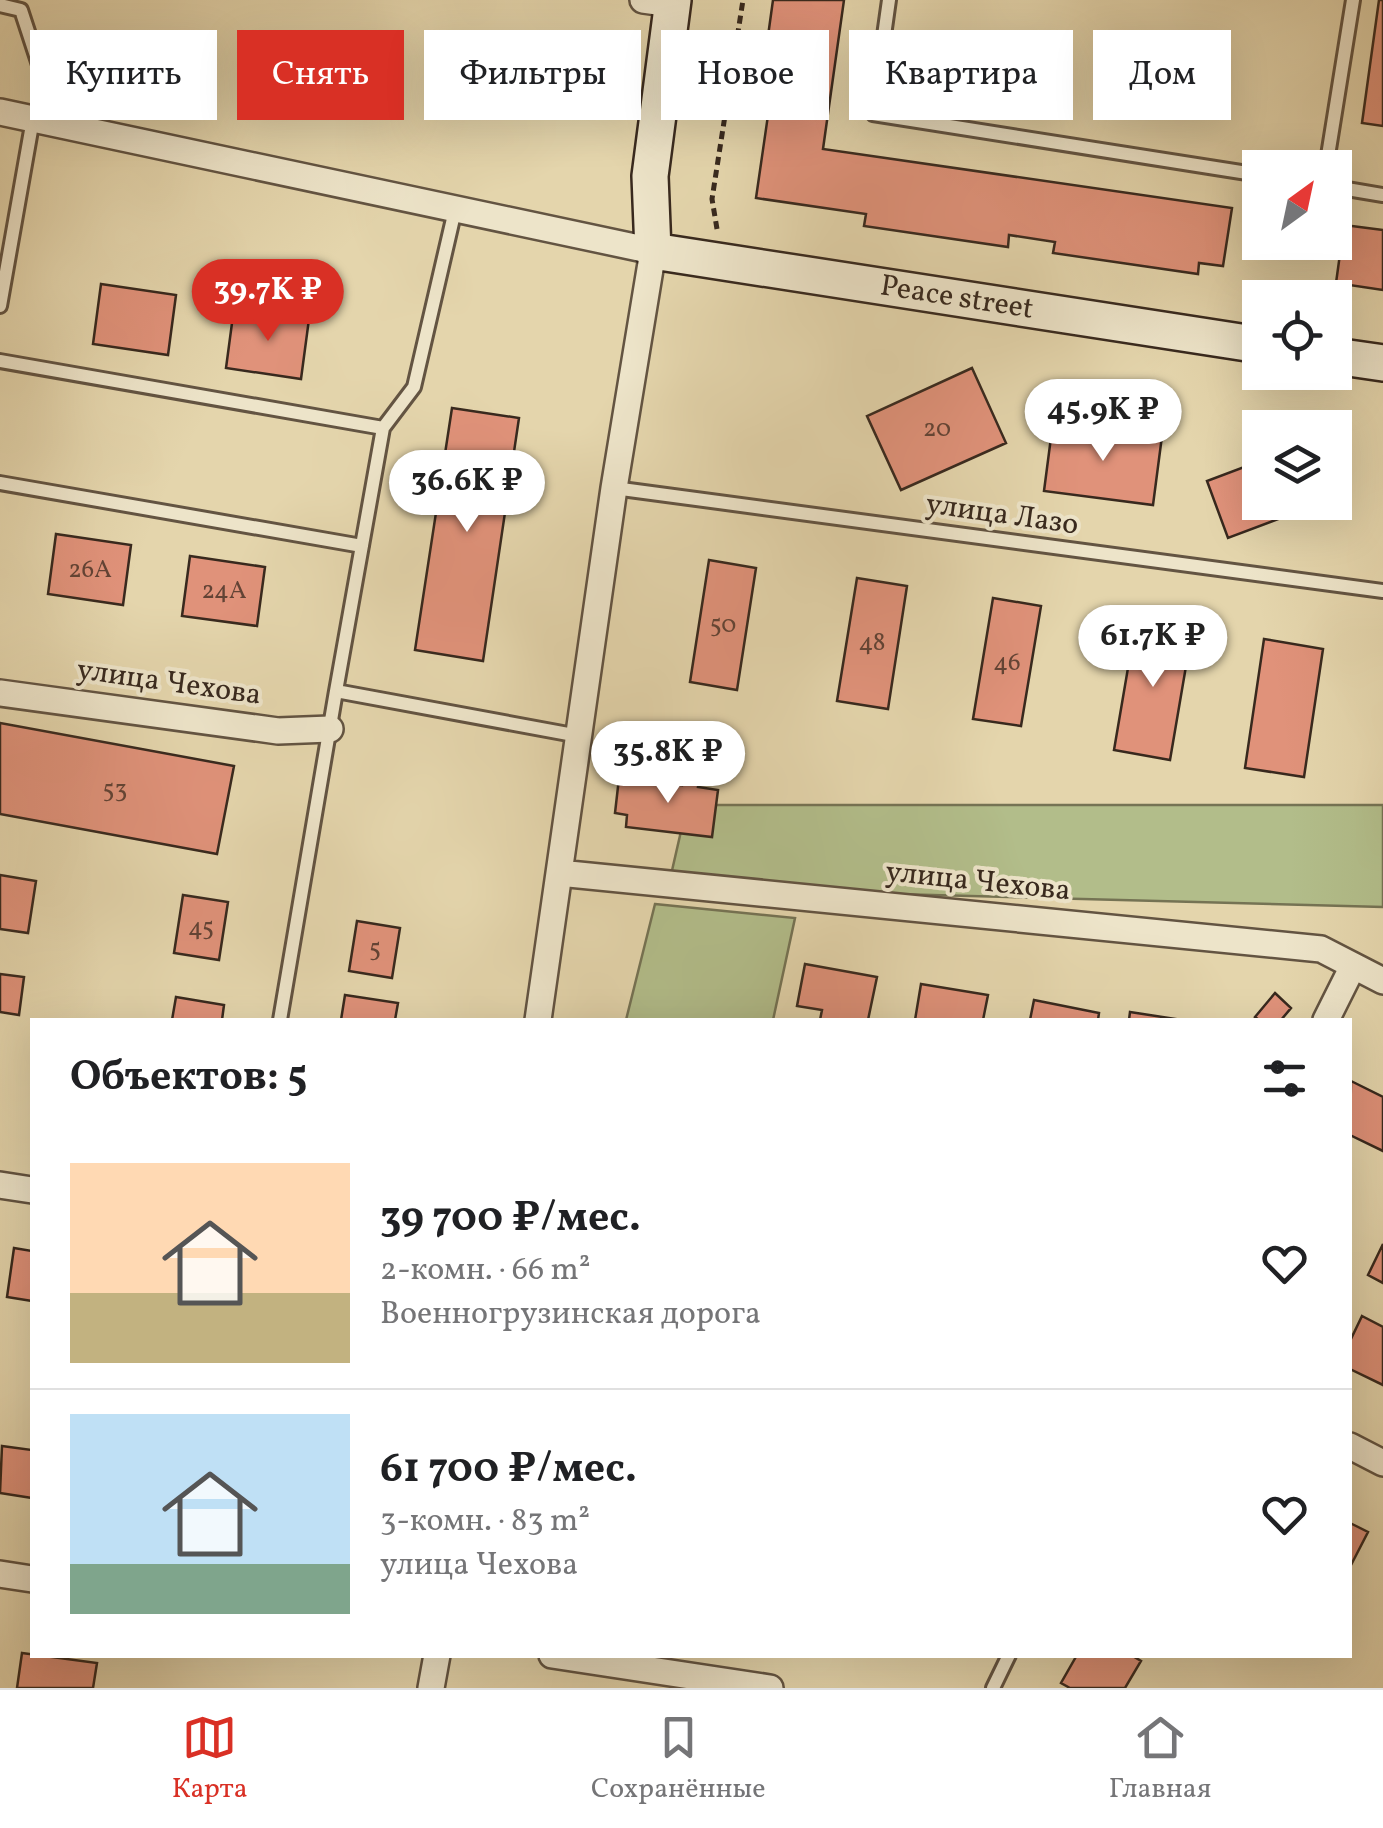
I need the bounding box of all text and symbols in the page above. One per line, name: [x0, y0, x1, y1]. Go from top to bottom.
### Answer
chip: Купить: [30, 30, 217, 120]
chip: Снять: [237, 30, 404, 120]
chip: Фильтры: [424, 30, 641, 120]
chip: Новое: [661, 30, 829, 120]
chip: Квартира: [849, 30, 1073, 120]
chip: Дом: [1093, 30, 1231, 120]
north arrow: [1242, 150, 1352, 260]
map controls: [1242, 150, 1352, 520]
pin: 39.7K ₽: [176, 259, 360, 344]
street label: Peace street: [877, 265, 1036, 331]
text: 39.7K ₽: [214, 269, 322, 313]
button: locate: [1242, 280, 1352, 390]
pin: 45.9K ₽: [1011, 379, 1195, 464]
text: 45.9K ₽: [1047, 389, 1159, 433]
button: layers: [1242, 410, 1352, 520]
house number: 20: [923, 412, 951, 447]
pin: 36.6K ₽: [375, 450, 559, 535]
text: 36.6K ₽: [411, 460, 523, 504]
street label: улица Лазо: [923, 484, 1081, 546]
house number: 26А: [68, 553, 112, 588]
house number: 24А: [201, 574, 247, 609]
pin: 61.7K ₽: [1061, 605, 1245, 690]
house number: 50: [710, 608, 736, 643]
text: 61.7K ₽: [1100, 615, 1206, 659]
house number: 48: [858, 626, 886, 661]
house number: 46: [993, 646, 1021, 681]
street label: улица Чехова: [74, 649, 264, 717]
pin: 35.8K ₽: [576, 721, 760, 806]
text: 35.8K ₽: [613, 731, 723, 775]
house number: 53: [103, 773, 127, 808]
street label: улица Чехова: [883, 851, 1073, 913]
house number: 45: [188, 911, 214, 946]
house number: 5: [369, 932, 381, 967]
text: Объектов: 5: [70, 1049, 307, 1108]
icon: filters: [1257, 1051, 1312, 1106]
text: 39 700 ₽/мес.: [380, 1190, 641, 1249]
icon: home: [150, 1203, 270, 1323]
icon: heart: [1257, 1236, 1312, 1291]
text: 2-комн. · 66 m²: [380, 1249, 591, 1293]
text: Военногрузинская дорога: [380, 1293, 761, 1337]
text: 61 700 ₽/мес.: [380, 1441, 637, 1500]
icon: home: [150, 1454, 270, 1574]
icon: heart: [1257, 1487, 1312, 1542]
text: 3-комн. · 83 m²: [380, 1500, 590, 1544]
text: улица Чехова: [380, 1544, 578, 1588]
tab: Карта: [172, 1710, 248, 1809]
tab: Сохранённые: [591, 1710, 766, 1809]
tab: Главная: [1109, 1710, 1211, 1809]

